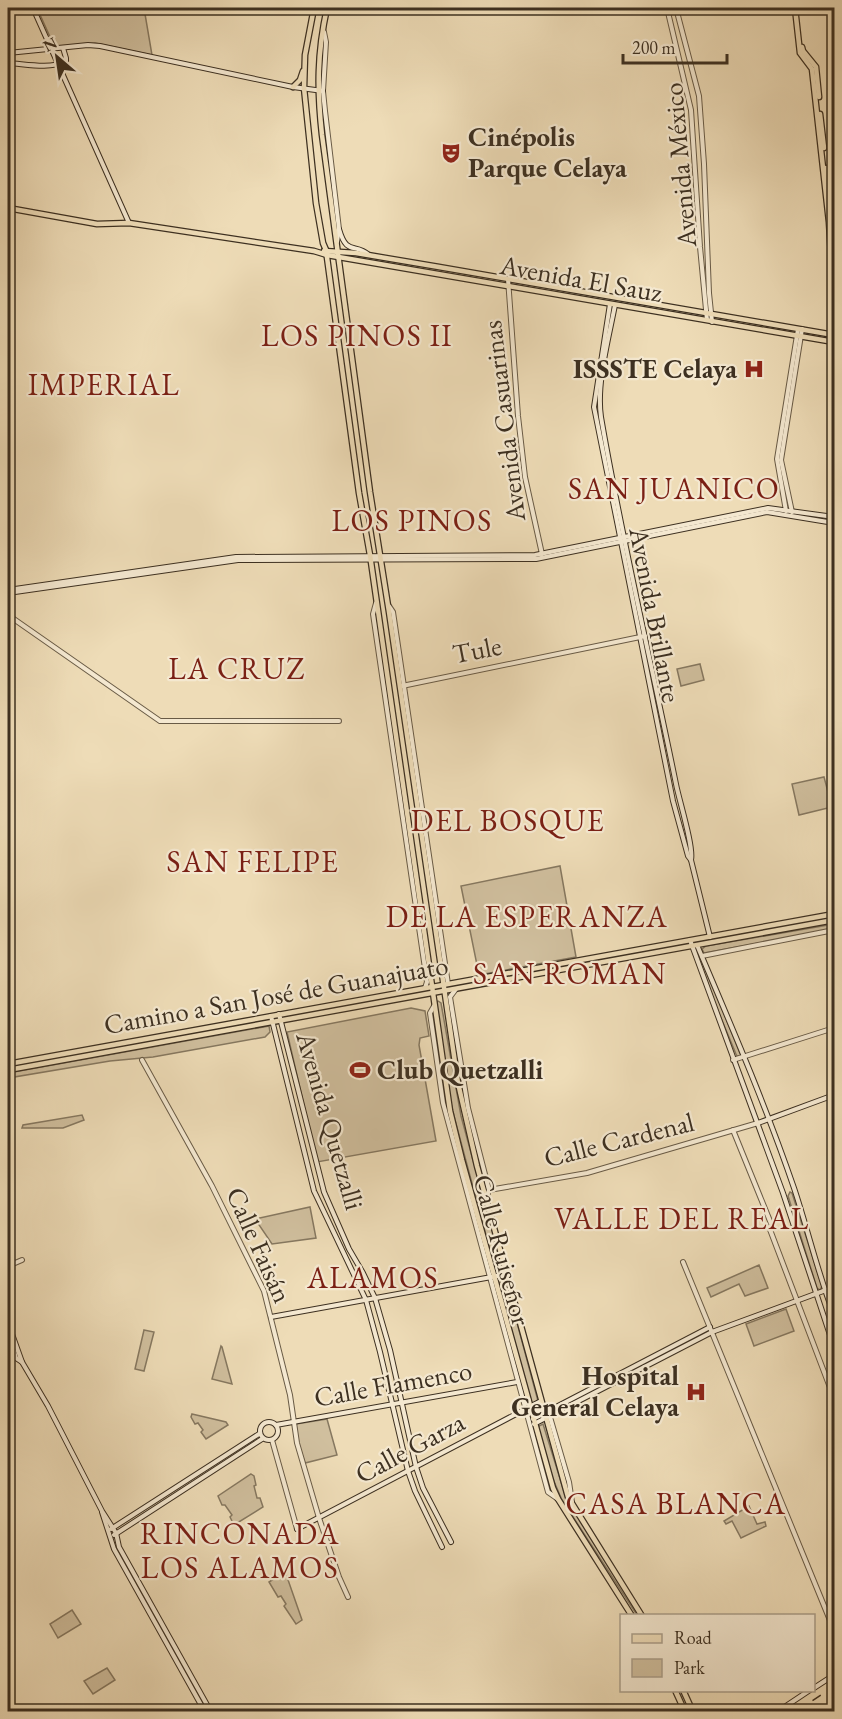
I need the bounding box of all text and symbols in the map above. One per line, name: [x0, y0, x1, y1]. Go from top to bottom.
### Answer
north arrow: [27, 27, 87, 87]
scale bar: [623, 27, 726, 65]
text: N: [39, 32, 61, 57]
text: 200 m: [632, 36, 676, 59]
street label: Avenida México: [655, 81, 704, 250]
place label: Cinépolis Parque Celaya: [468, 119, 627, 185]
theatre icon: Cinépolis Parque Celaya: [439, 141, 463, 165]
street label: Avenida El Sauz: [496, 247, 666, 310]
district label: LOS PINOS II: [261, 316, 453, 355]
street label: Avenida Casuarinas: [474, 319, 533, 525]
place label: ISSSTE Celaya: [573, 351, 737, 386]
hospital icon: ISSSTE Celaya: [742, 357, 766, 381]
district label: IMPERIAL: [28, 365, 180, 404]
district label: SAN JUANICO: [568, 469, 780, 508]
district label: LOS PINOS: [331, 501, 493, 540]
street label: Avenida Brillante: [621, 523, 690, 705]
street label: Tule: [449, 628, 504, 671]
district label: LA CRUZ: [168, 649, 306, 688]
district label: DEL BOSQUE: [411, 801, 605, 840]
district label: SAN FELIPE: [167, 842, 339, 881]
district label: DE LA ESPERANZA: [386, 897, 668, 936]
street label: Camino a San José de Guanajuato: [101, 947, 451, 1042]
district label: SAN ROMAN: [473, 954, 667, 993]
street label: Avenida Quetzalli: [288, 1027, 373, 1214]
place label: Club Quetzalli: [377, 1052, 543, 1087]
sports icon: Club Quetzalli: [348, 1058, 372, 1082]
street label: Calle Cardenal: [540, 1104, 698, 1175]
street label: Calle Ruiseñor: [466, 1171, 539, 1329]
street label: Calle Faisán: [218, 1181, 300, 1308]
district label: VALLE DEL REAL: [554, 1199, 810, 1238]
district label: ALAMOS: [306, 1258, 439, 1297]
street label: Calle Flamenco: [311, 1352, 475, 1415]
place label: Hospital General Celaya: [511, 1358, 679, 1424]
hospital icon: Hospital General Celaya: [684, 1380, 708, 1404]
street label: Calle Garza: [349, 1404, 471, 1491]
district label: CASA BLANCA: [566, 1484, 786, 1523]
district label: RINCONADA LOS ALAMOS: [140, 1514, 340, 1587]
legend: [620, 1614, 815, 1692]
text: Road: [674, 1626, 713, 1649]
text: Park: [674, 1656, 705, 1679]

